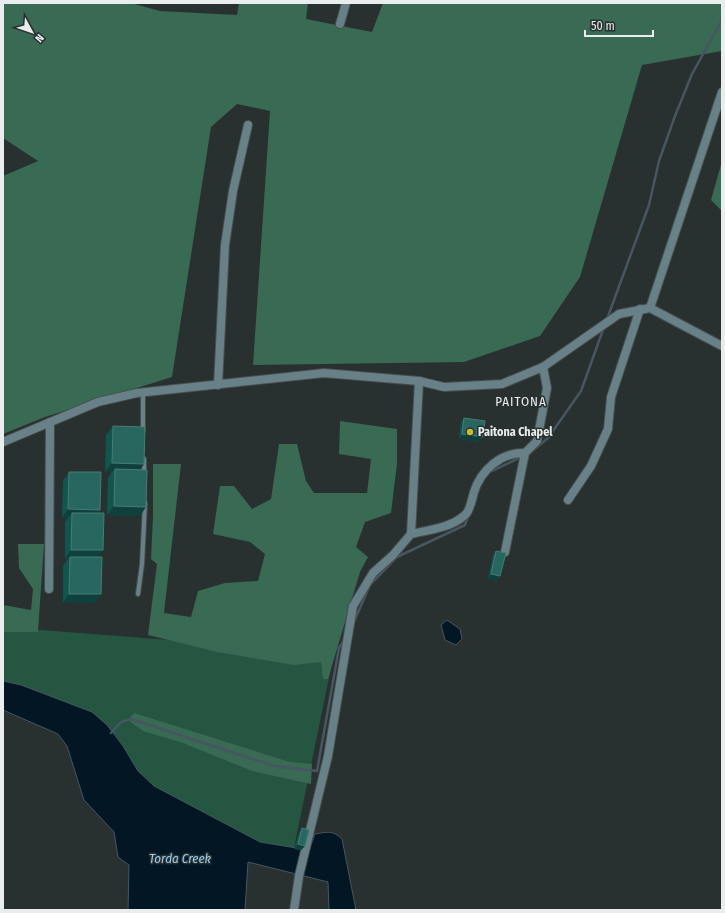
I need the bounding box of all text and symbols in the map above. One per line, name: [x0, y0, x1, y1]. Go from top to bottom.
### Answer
north arrow: [12, 12, 52, 52]
scale bar: [585, 12, 653, 38]
text: 50 m: [591, 19, 615, 33]
text: N: [32, 31, 46, 45]
district label: PAITONA: [495, 394, 547, 409]
place label: Paitona Chapel: [478, 425, 553, 439]
marker: Paitona Chapel: [465, 427, 475, 437]
water label: Torda Creek: [149, 851, 212, 866]

